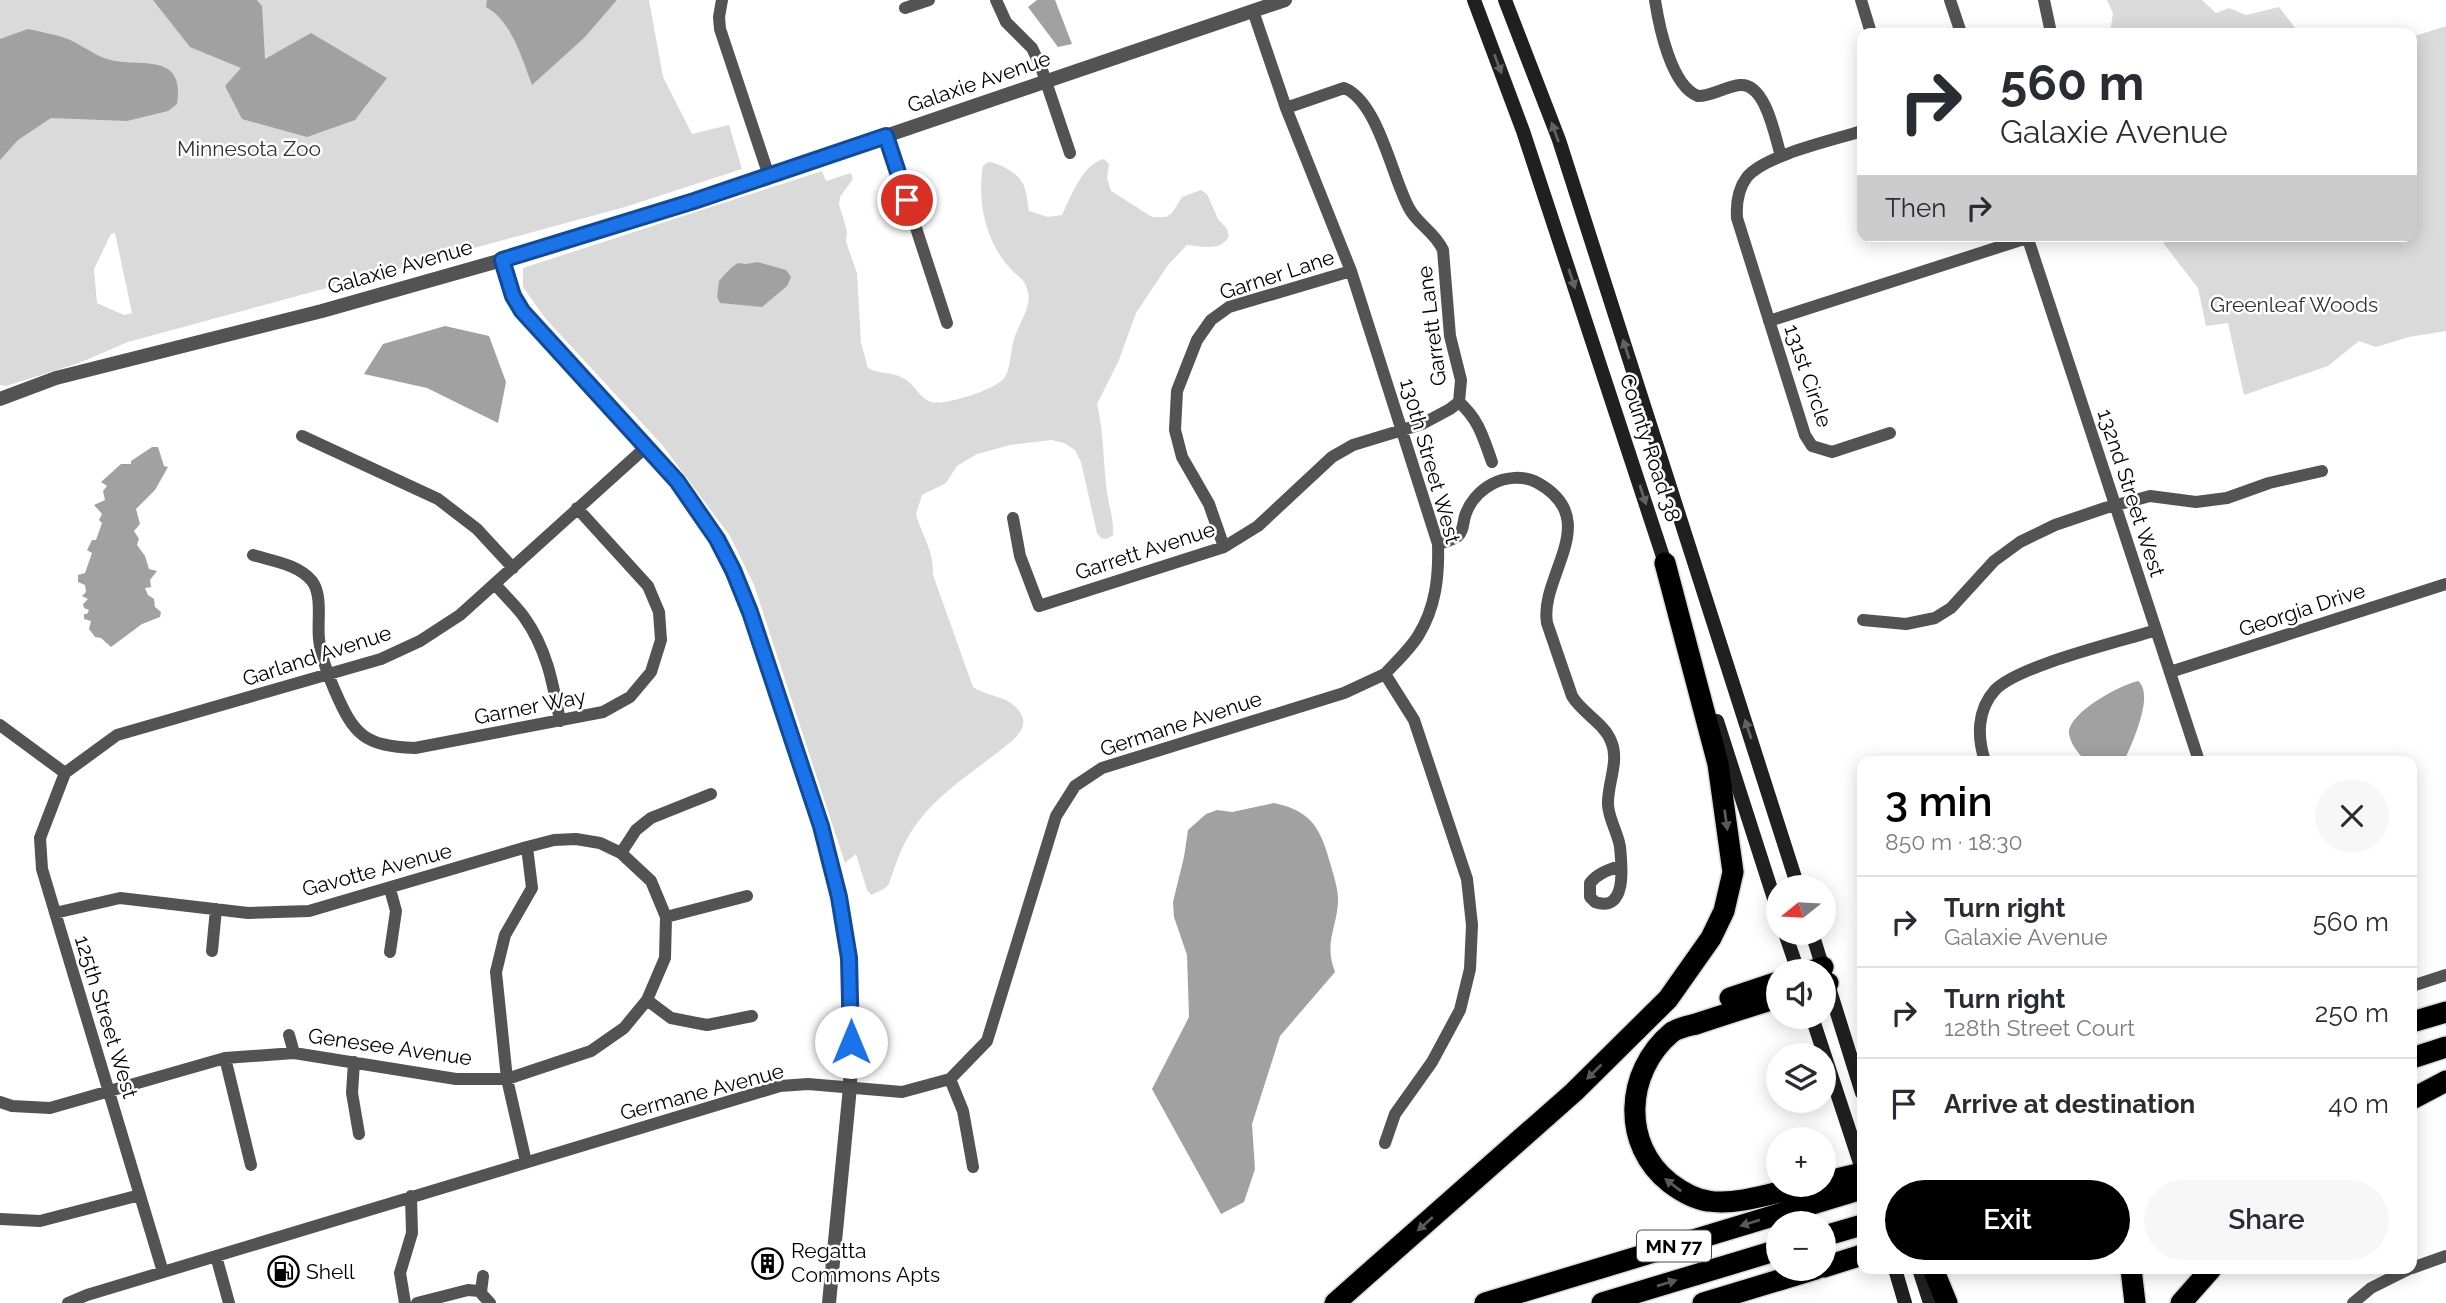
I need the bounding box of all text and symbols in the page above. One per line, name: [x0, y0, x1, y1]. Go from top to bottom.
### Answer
street label: Galaxie Avenue: [904, 45, 1054, 118]
one-way arrow: [1493, 53, 1504, 74]
text: 560 m: [2000, 54, 2144, 111]
icon: right: [1885, 56, 1976, 147]
text: Galaxie Avenue: [2000, 113, 2228, 150]
one-way arrow: [1550, 122, 1561, 143]
park label: Minnesota Zoo: [177, 136, 321, 161]
pin: [877, 170, 937, 230]
icon: arrive: [888, 181, 926, 219]
icon: right: [1960, 189, 1998, 227]
text: Then: [1885, 193, 1946, 223]
street label: Galaxie Avenue: [325, 234, 475, 299]
street label: Garner Lane: [1216, 244, 1337, 305]
street label: Garrett Lane: [1412, 265, 1451, 388]
one-way arrow: [1568, 268, 1578, 289]
park label: Greenleaf Woods: [2210, 292, 2378, 317]
street label: 131st Circle: [1779, 321, 1838, 431]
one-way arrow: [1620, 338, 1630, 359]
street label: County Road 38: [1615, 371, 1686, 525]
street label: 130th Street West: [1395, 375, 1466, 546]
street label: 132nd Street West: [2093, 406, 2170, 580]
one-way arrow: [1638, 485, 1649, 506]
street label: Garrett Avenue: [1072, 516, 1218, 585]
street label: Georgia Drive: [2235, 577, 2368, 642]
street label: Garland Avenue: [239, 620, 394, 691]
street label: Garner Way: [472, 683, 588, 730]
street label: Germane Avenue: [1097, 686, 1265, 761]
one-way arrow: [1742, 718, 1753, 739]
text: 3 min: [1885, 777, 1993, 826]
button: close: [2315, 779, 2389, 853]
one-way arrow: [1720, 809, 1731, 831]
text: 850 m · 18:30: [1885, 828, 2023, 855]
street label: Gavotte Avenue: [299, 838, 454, 902]
north arrow: [1766, 875, 1836, 945]
map controls: [1766, 875, 1836, 1281]
text: Turn right: [1944, 893, 2065, 923]
icon: right: [1885, 903, 1923, 941]
text: 560 m: [2313, 907, 2389, 937]
text: Galaxie Avenue: [1944, 923, 2108, 950]
street label: 125th Street West: [70, 932, 143, 1101]
button: sound: [1766, 959, 1836, 1029]
text: Turn right: [1944, 984, 2065, 1014]
icon: right: [1885, 994, 1923, 1032]
text: 250 m: [2315, 998, 2389, 1028]
position arrow: [814, 1005, 888, 1079]
text: 128th Street Court: [1944, 1014, 2135, 1041]
street label: Genesee Avenue: [307, 1023, 474, 1070]
button: layers: [1766, 1043, 1836, 1113]
street label: Germane Avenue: [617, 1058, 786, 1125]
one-way arrow: [1586, 1063, 1603, 1079]
icon: arrive: [1885, 1085, 1923, 1123]
text: Arrive at destination: [1944, 1089, 2195, 1119]
text: 40 m: [2328, 1089, 2389, 1119]
button: +: [1766, 1127, 1836, 1197]
one-way arrow: [1664, 1178, 1682, 1192]
button: Exit: [1885, 1180, 2130, 1260]
button: Share: [2144, 1180, 2389, 1260]
button: −: [1766, 1211, 1836, 1281]
one-way arrow: [1416, 1216, 1434, 1232]
one-way arrow: [1739, 1218, 1760, 1229]
road number: MN 77: [1637, 1230, 1711, 1262]
place label: Regatta Commons Apts: [791, 1238, 940, 1287]
building icon: Regatta Commons Apts: [751, 1246, 785, 1280]
fuel station icon: Shell: [266, 1255, 300, 1289]
place label: Shell: [306, 1259, 355, 1284]
one-way arrow: [1657, 1278, 1678, 1288]

